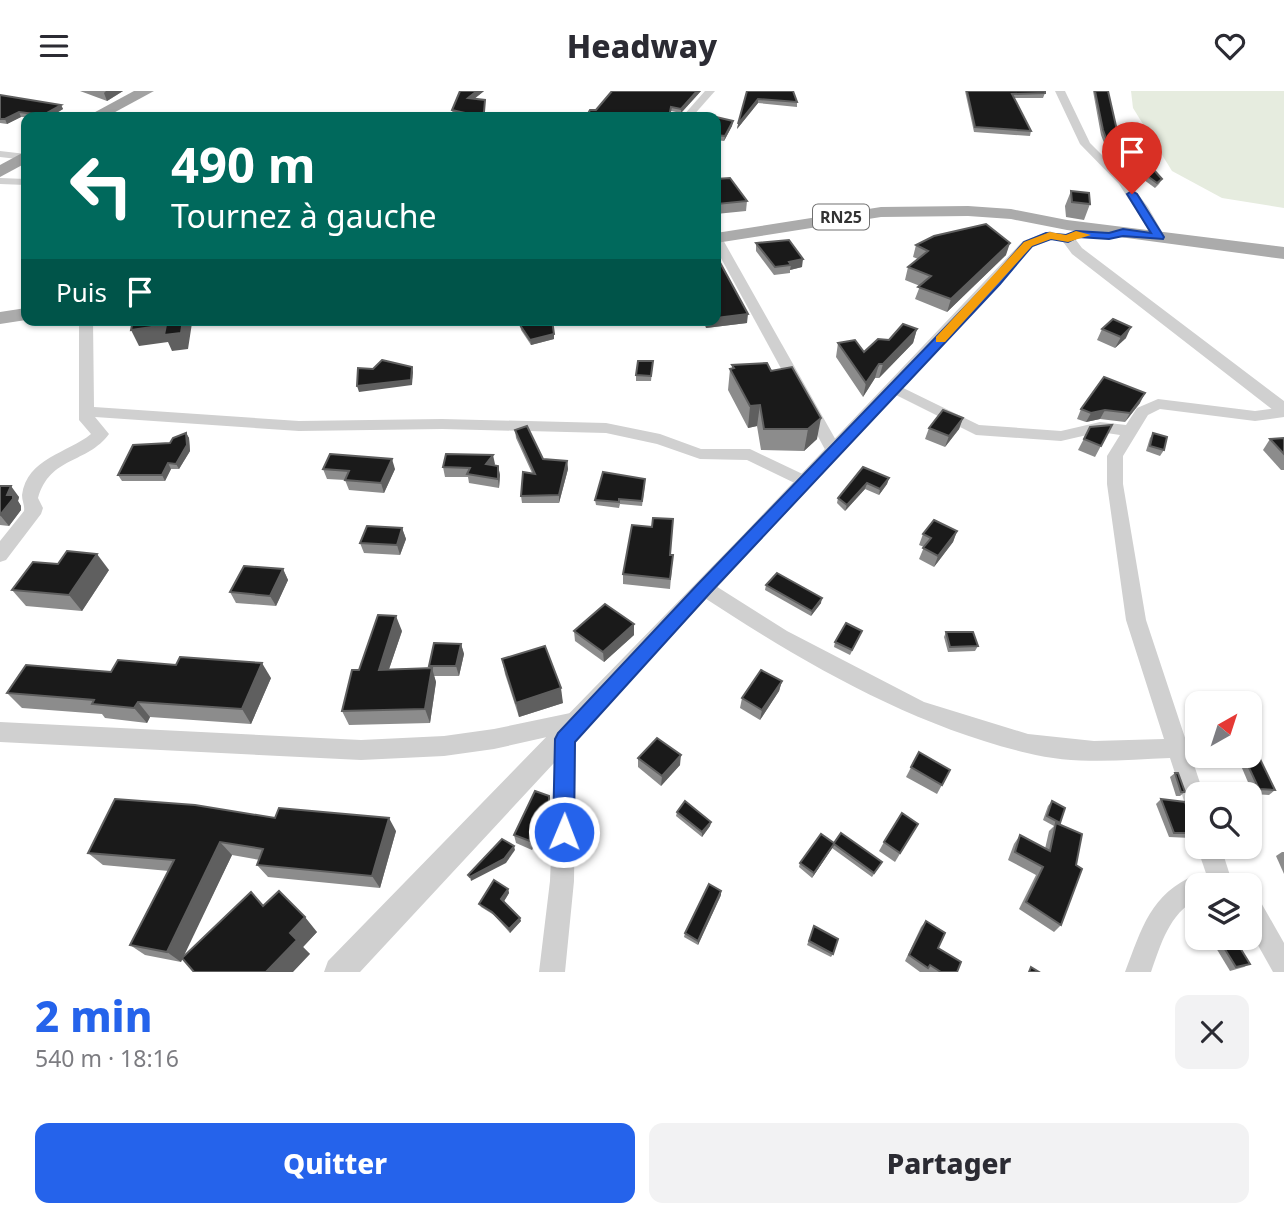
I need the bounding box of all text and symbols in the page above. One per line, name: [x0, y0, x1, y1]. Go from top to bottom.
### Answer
text: Headway: [567, 24, 717, 67]
icon: menu: [35, 27, 73, 65]
icon: heart: [1211, 27, 1249, 65]
pin: [1102, 122, 1162, 194]
text: 490 m: [171, 131, 316, 197]
icon: arrive: [1113, 133, 1151, 171]
icon: left: [56, 140, 147, 231]
text: Tournez à gauche: [171, 194, 437, 237]
road number: RN25: [813, 205, 869, 229]
icon: arrive: [121, 273, 159, 311]
text: Puis: [56, 274, 107, 310]
north arrow: [1185, 691, 1262, 768]
map controls: [1185, 691, 1262, 950]
button: search: [1185, 782, 1262, 859]
position arrow: [527, 795, 601, 869]
button: layers: [1185, 873, 1262, 950]
text: 2 min: [35, 987, 152, 1044]
button: close: [1175, 995, 1249, 1069]
text: 540 m · 18:16: [35, 1042, 179, 1074]
button: Quitter: [35, 1123, 635, 1203]
button: Partager: [649, 1123, 1249, 1203]

